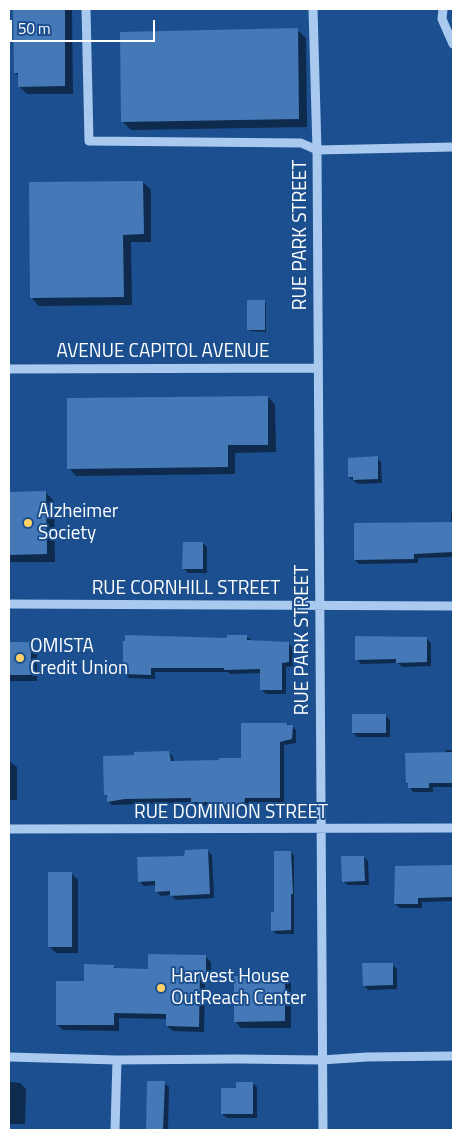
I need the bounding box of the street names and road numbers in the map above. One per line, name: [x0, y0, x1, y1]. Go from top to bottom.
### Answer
street label: RUE PARK STREET: [290, 160, 312, 310]
street label: AVENUE CAPITOL AVENUE: [56, 341, 270, 363]
street label: RUE PARK STREET: [292, 565, 314, 715]
street label: RUE CORNHILL STREET: [92, 578, 280, 600]
street label: RUE DOMINION STREET: [134, 802, 328, 824]

